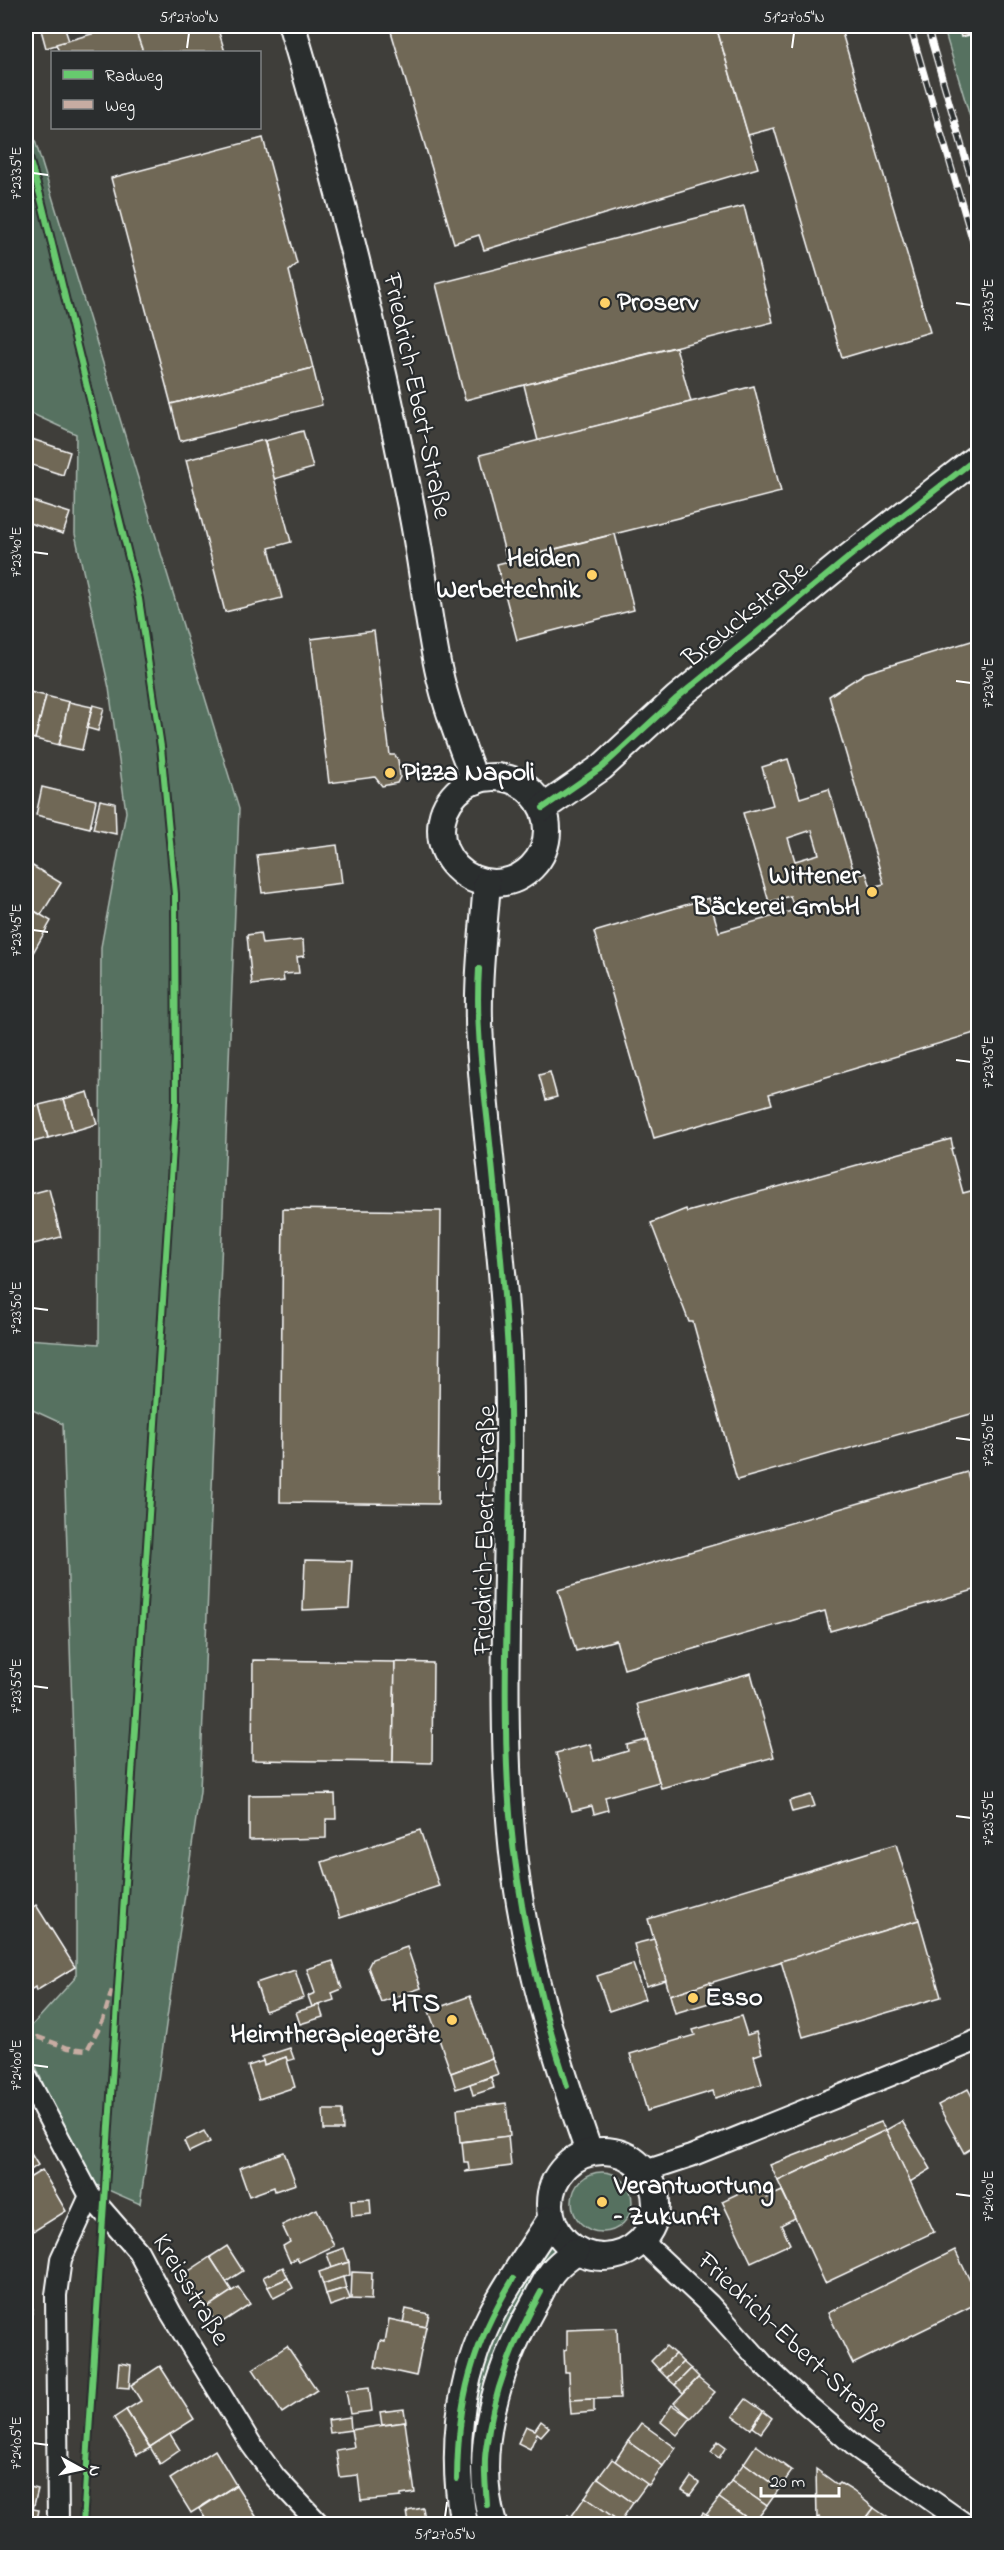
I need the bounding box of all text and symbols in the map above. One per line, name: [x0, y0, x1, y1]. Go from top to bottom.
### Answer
text: 51°27'00"N: [159, 7, 219, 29]
text: 51°27'05"N: [763, 7, 825, 29]
legend: [51, 51, 261, 129]
text: Radweg: [105, 64, 163, 91]
text: Weg: [105, 94, 135, 121]
text: 7°23'35"E: [6, 147, 28, 199]
street label: Friedrich-Ebert-Straße: [371, 269, 461, 523]
text: 7°23'35"E: [978, 279, 1000, 331]
place label: Proserv: [617, 284, 699, 323]
marker: Proserv: [598, 296, 612, 310]
text: 7°23'40"E: [6, 527, 28, 577]
place label: Heiden Werbetechnik: [436, 540, 581, 610]
street label: Brauckstraße: [674, 551, 818, 679]
marker: Heiden Werbetechnik: [585, 568, 599, 582]
text: 7°23'40"E: [978, 658, 1000, 708]
place label: Pizza Napoli: [402, 754, 535, 793]
marker: Pizza Napoli: [383, 766, 397, 780]
place label: Wittener Bäckerei GmbH: [690, 857, 861, 927]
marker: Wittener Bäckerei GmbH: [865, 885, 879, 899]
text: 7°23'45"E: [6, 904, 28, 956]
text: 7°23'45"E: [978, 1036, 1000, 1088]
text: 7°23'50"E: [6, 1281, 28, 1335]
street label: Friedrich-Ebert-Straße: [464, 1404, 508, 1656]
text: 7°23'50"E: [978, 1413, 1000, 1467]
text: 7°23'55"E: [6, 1658, 28, 1714]
text: 7°23'55"E: [978, 1790, 1000, 1846]
place label: Esso: [705, 1979, 763, 2018]
place label: HTS Heimtherapiegeräte: [230, 1985, 441, 2056]
marker: Esso: [686, 1991, 700, 2005]
marker: HTS Heimtherapiegeräte: [445, 2013, 459, 2027]
text: 7°24'00"E: [6, 2040, 28, 2090]
place label: Verantwortung – Zukunft: [613, 2167, 774, 2237]
text: 7°24'00"E: [978, 2171, 1000, 2221]
marker: Verantwortung – Zukunft: [595, 2195, 609, 2209]
street label: Kreisstraße: [141, 2227, 239, 2354]
street label: Friedrich-Ebert-Straße: [687, 2243, 897, 2443]
text: 7°24'05"E: [6, 2416, 28, 2470]
north arrow: [51, 2439, 111, 2499]
scale bar: [761, 2460, 839, 2498]
text: N: [81, 2464, 107, 2478]
text: 20 m: [770, 2470, 805, 2496]
text: 51°27'05"N: [414, 2524, 476, 2546]

